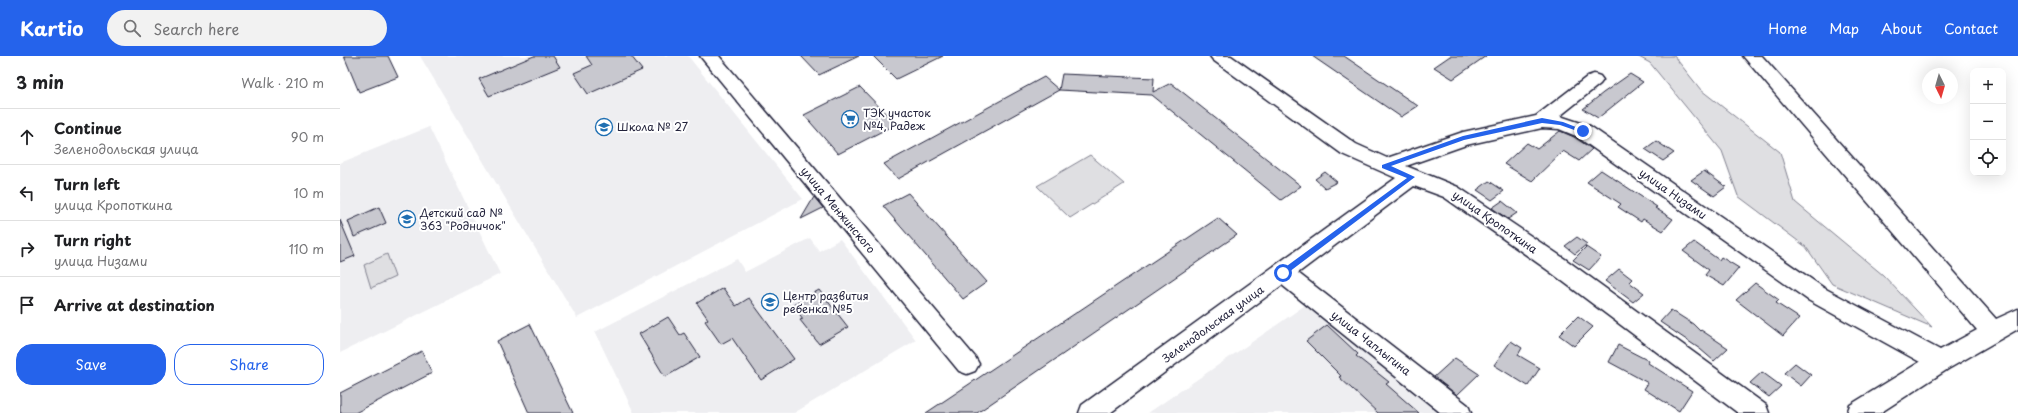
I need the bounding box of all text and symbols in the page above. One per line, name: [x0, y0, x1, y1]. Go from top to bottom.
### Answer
search box: [107, 10, 387, 46]
text: Kartio: [20, 14, 83, 42]
icon: search: [121, 17, 143, 39]
text: Search here: [153, 17, 239, 40]
text: Home: [1768, 18, 1807, 39]
text: Map: [1829, 18, 1859, 39]
text: About: [1881, 18, 1922, 39]
text: Contact: [1944, 18, 1998, 39]
north arrow: [1922, 68, 1958, 104]
map controls: [1970, 68, 2006, 176]
button: +: [1970, 68, 2006, 104]
text: 3 min: [16, 69, 64, 95]
text: Walk · 210 m: [241, 73, 324, 92]
place label: ТЭК участок №4, Радеж: [863, 104, 931, 134]
button: −: [1970, 104, 2006, 140]
supermarket icon: ТЭК участок №4, Радеж: [840, 109, 860, 129]
text: Continue: [54, 116, 122, 139]
school or university icon: Школа № 27: [594, 117, 614, 137]
place label: Школа № 27: [617, 118, 688, 135]
route end: [1574, 122, 1592, 140]
icon: ahead: [16, 126, 38, 148]
text: 90 m: [291, 127, 324, 146]
text: Зеленодольская улица: [54, 139, 198, 158]
button: locate: [1970, 140, 2006, 176]
street label: улица Менжинского: [797, 163, 880, 257]
street label: улица Низами: [1636, 164, 1711, 223]
text: Turn left: [54, 172, 120, 195]
icon: left: [16, 182, 38, 204]
text: 10 m: [294, 183, 324, 202]
street label: улица Кропоткина: [1449, 186, 1541, 257]
text: улица Кропоткина: [54, 195, 173, 214]
place label: Детский сад № 363 "Родничок": [419, 204, 506, 234]
school or university icon: Детский сад № 363 "Родничок": [397, 209, 417, 229]
text: Turn right: [54, 228, 131, 251]
icon: right: [16, 238, 38, 260]
text: 110 m: [289, 239, 324, 258]
text: улица Низами: [54, 251, 148, 270]
route start: [1274, 264, 1292, 282]
street label: Зеленодольская улица: [1158, 281, 1267, 366]
place label: Центр развития ребенка №5: [783, 287, 869, 317]
school or university icon: Центр развития ребенка №5: [760, 292, 780, 312]
text: Arrive at destination: [54, 293, 215, 316]
icon: arrive: [16, 294, 38, 316]
street label: улица Чаплыгина: [1328, 306, 1415, 379]
button: Save: [16, 344, 166, 385]
button: Share: [174, 344, 324, 385]

